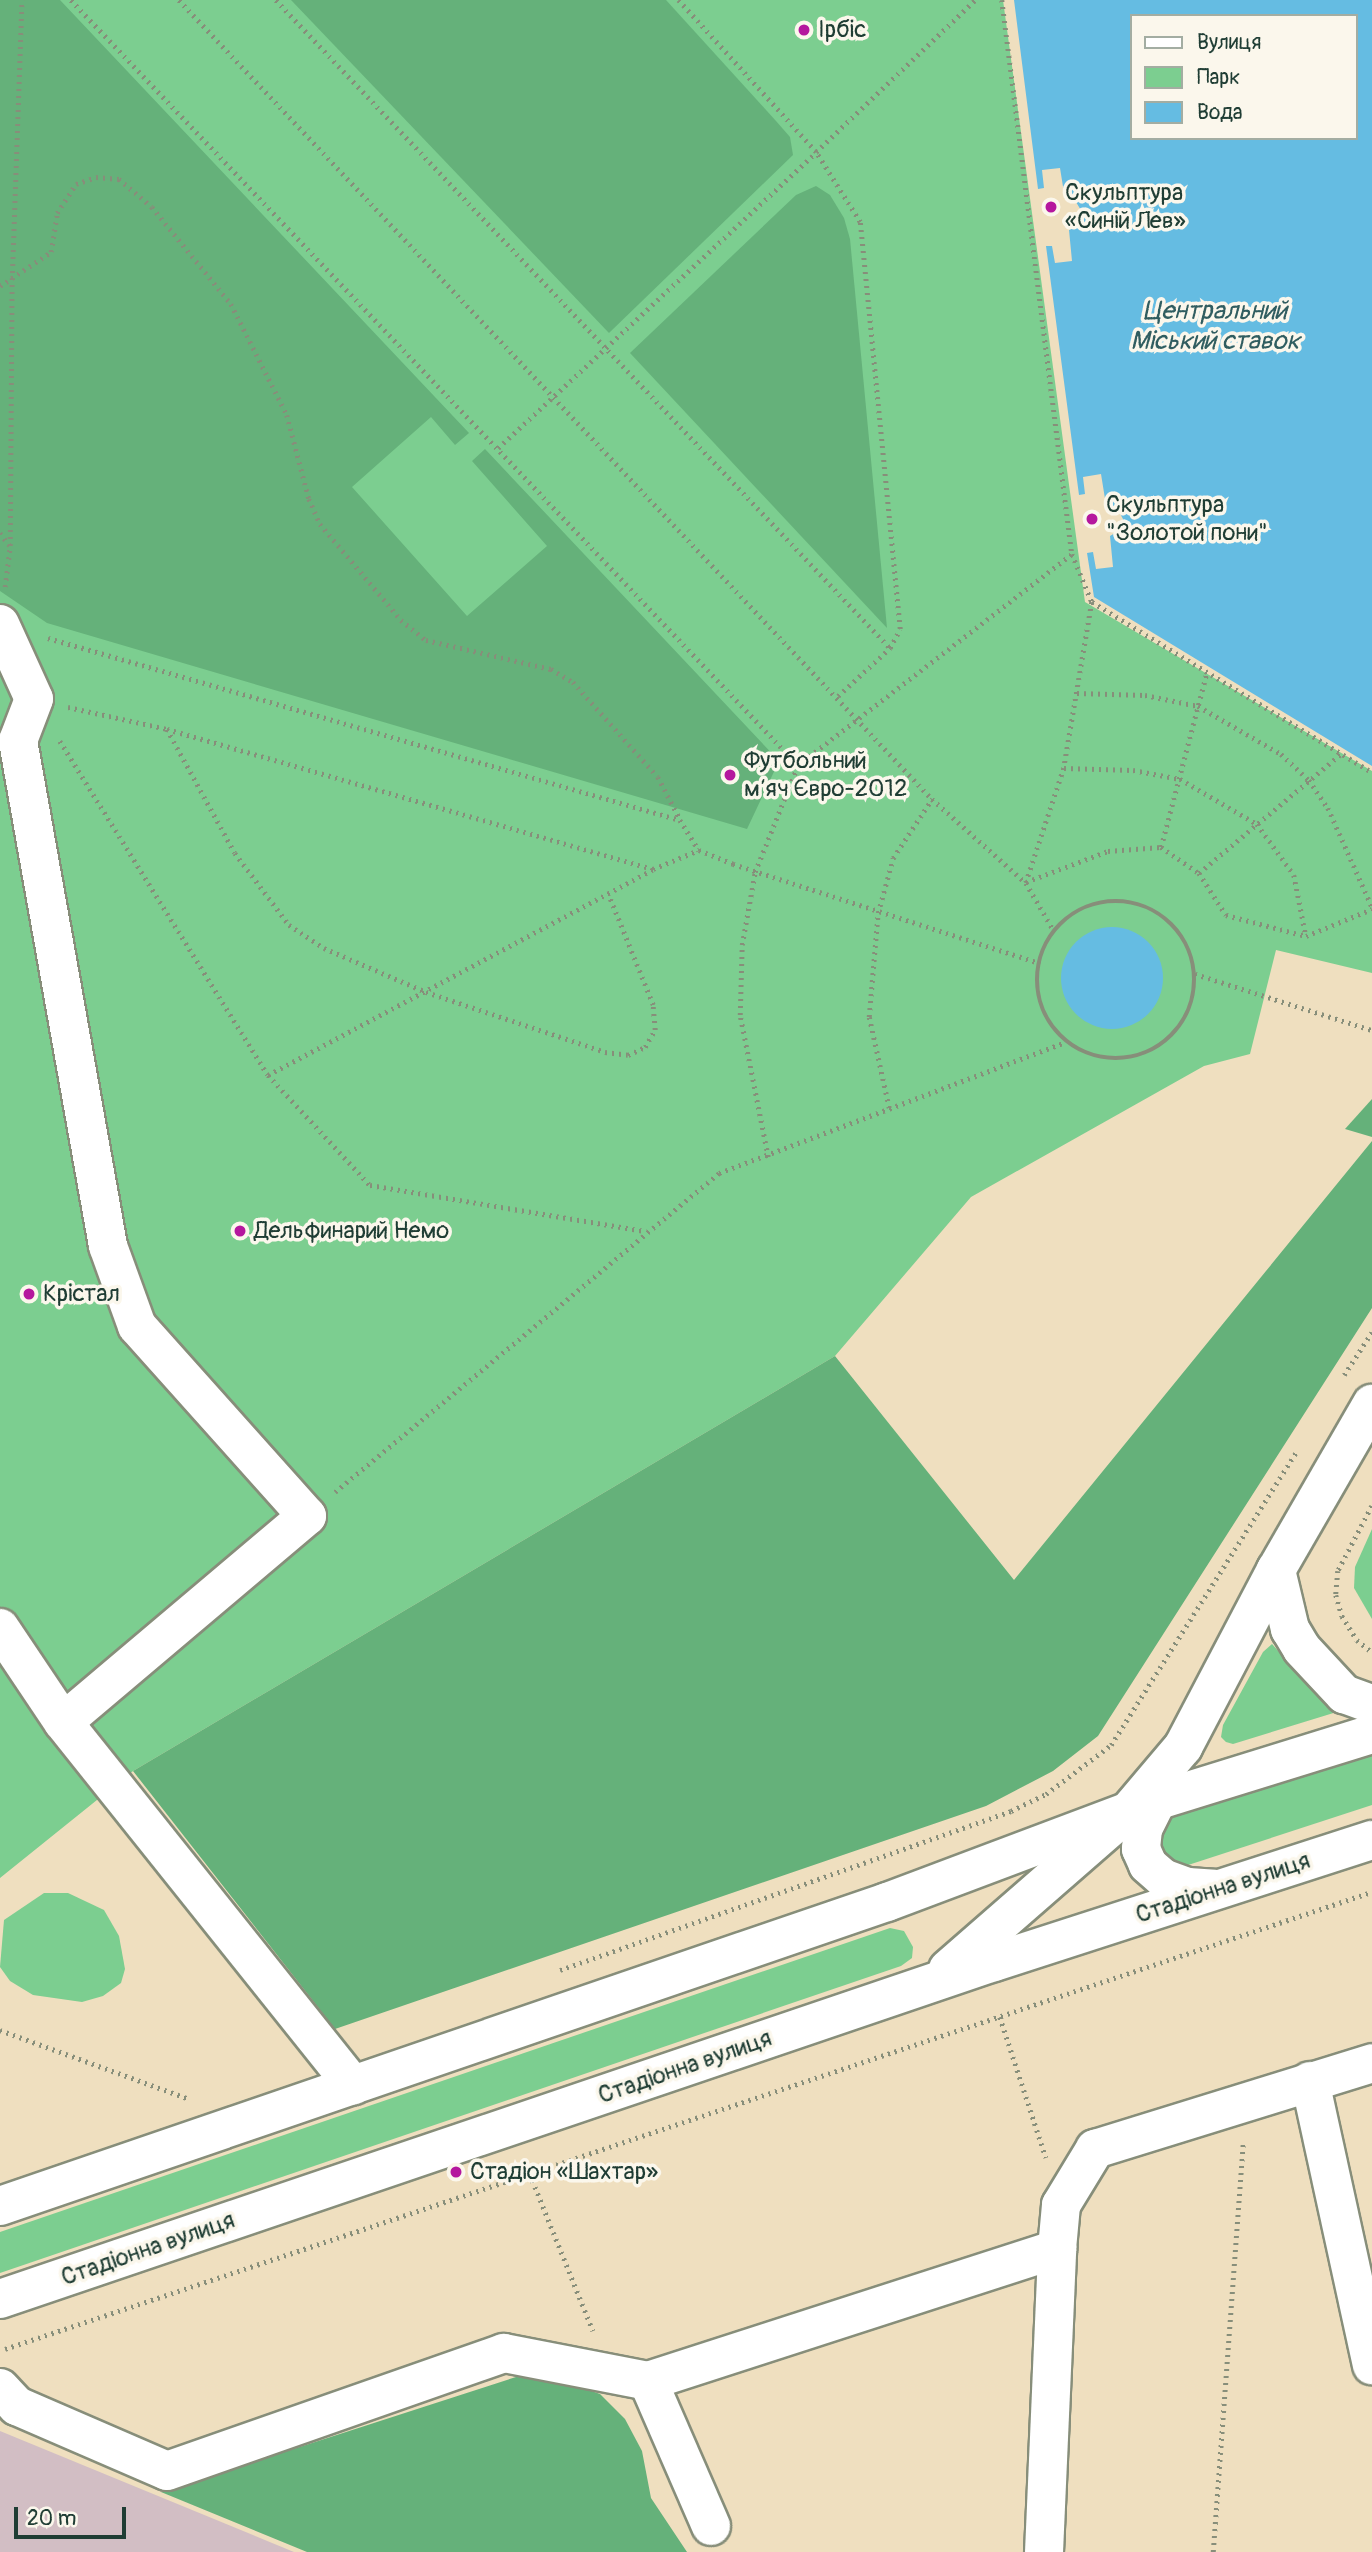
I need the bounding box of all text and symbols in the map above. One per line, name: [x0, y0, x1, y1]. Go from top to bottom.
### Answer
legend: [1130, 14, 1358, 140]
place label: Ірбіс: [818, 16, 866, 44]
marker: Ірбіс: [796, 22, 812, 38]
text: Вулиця: [1197, 29, 1261, 56]
text: Парк: [1197, 64, 1240, 91]
text: Вода: [1197, 99, 1243, 126]
place label: Скульптура «Синій Лев»: [1065, 179, 1186, 235]
marker: Скульптура «Синій Лев»: [1043, 199, 1059, 215]
water label: Центральний Міський ставок: [1130, 296, 1300, 358]
place label: Скульптура "Золотой пони": [1106, 491, 1268, 547]
marker: Скульптура "Золотой пони": [1084, 511, 1100, 527]
place label: Футбольний мʼяч Євро-2012: [744, 747, 907, 803]
marker: Футбольний мʼяч Євро-2012: [722, 767, 738, 783]
place label: Дельфинарий Немо: [254, 1217, 449, 1245]
marker: Дельфинарий Немо: [232, 1223, 248, 1239]
place label: Крістал: [43, 1280, 120, 1308]
marker: Крістал: [21, 1286, 37, 1302]
street label: Стадіонна вулиця: [1132, 1846, 1314, 1930]
street label: Стадіонна вулиця: [594, 2024, 776, 2110]
place label: Стадіон «Шахтар»: [470, 2158, 658, 2186]
marker: Стадіон «Шахтар»: [448, 2164, 464, 2180]
street label: Стадіонна вулиця: [57, 2206, 239, 2292]
scale bar: [18, 2492, 130, 2536]
text: 20 m: [27, 2505, 76, 2532]

